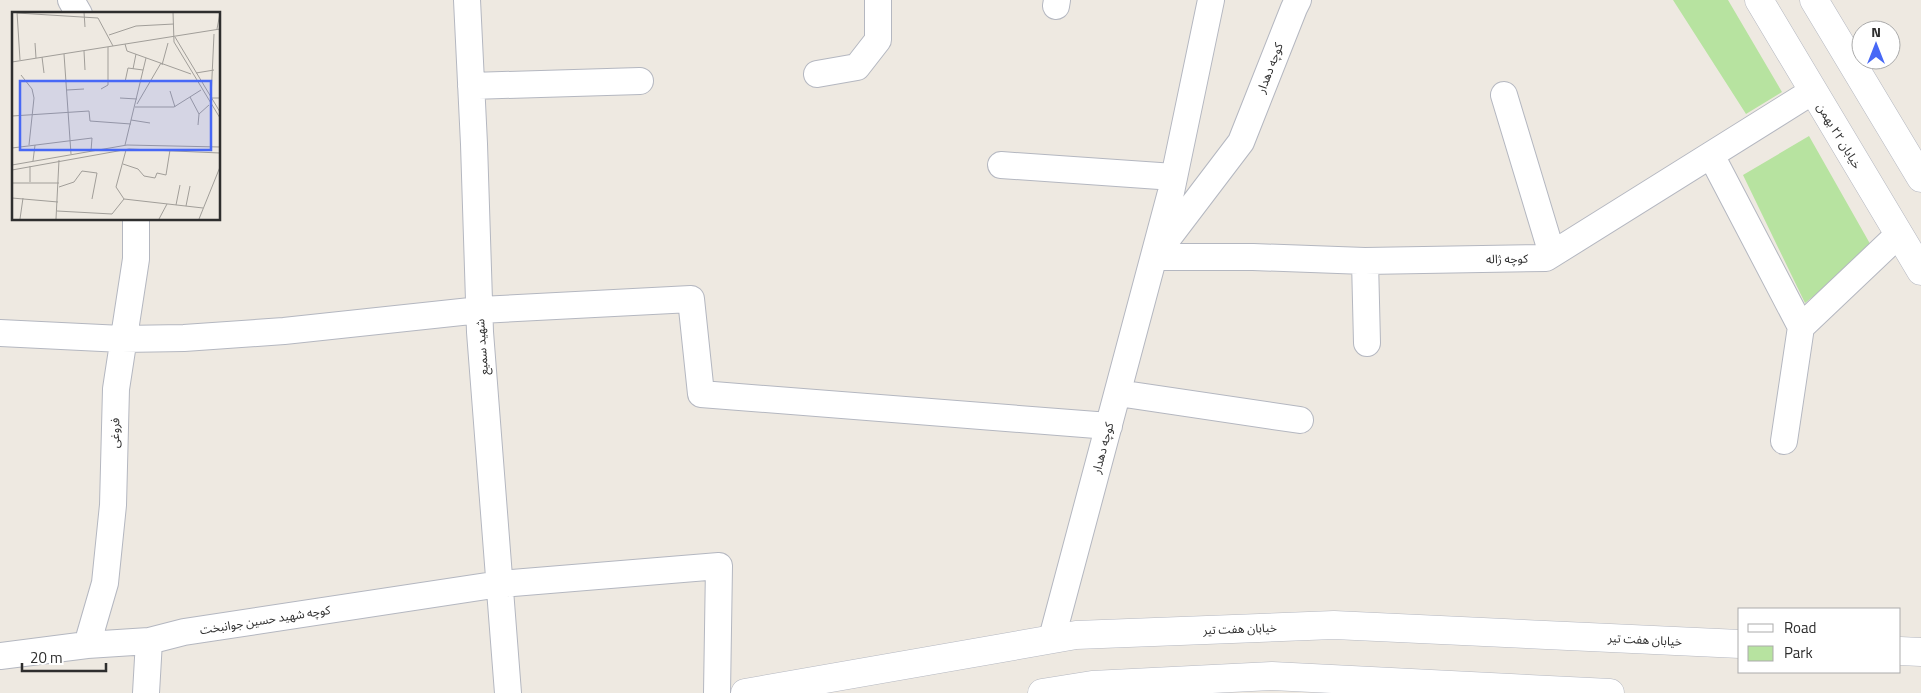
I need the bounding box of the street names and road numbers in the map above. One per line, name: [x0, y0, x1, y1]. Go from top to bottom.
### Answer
street label: کوچه دهدار: [1251, 39, 1288, 97]
street label: خیابان ۲۲ بهمن: [1812, 99, 1867, 172]
street label: کوچه ژاله: [1486, 249, 1529, 268]
street label: شهید سمیع: [470, 318, 493, 376]
street label: فروغی: [105, 418, 124, 448]
street label: کوچه دهدار: [1086, 419, 1119, 477]
street label: کوچه شهید حسین جوانبخت: [198, 600, 333, 639]
street label: خیابان هفت تیر: [1202, 618, 1277, 639]
street label: خیابان هفت تیر: [1607, 628, 1682, 651]

